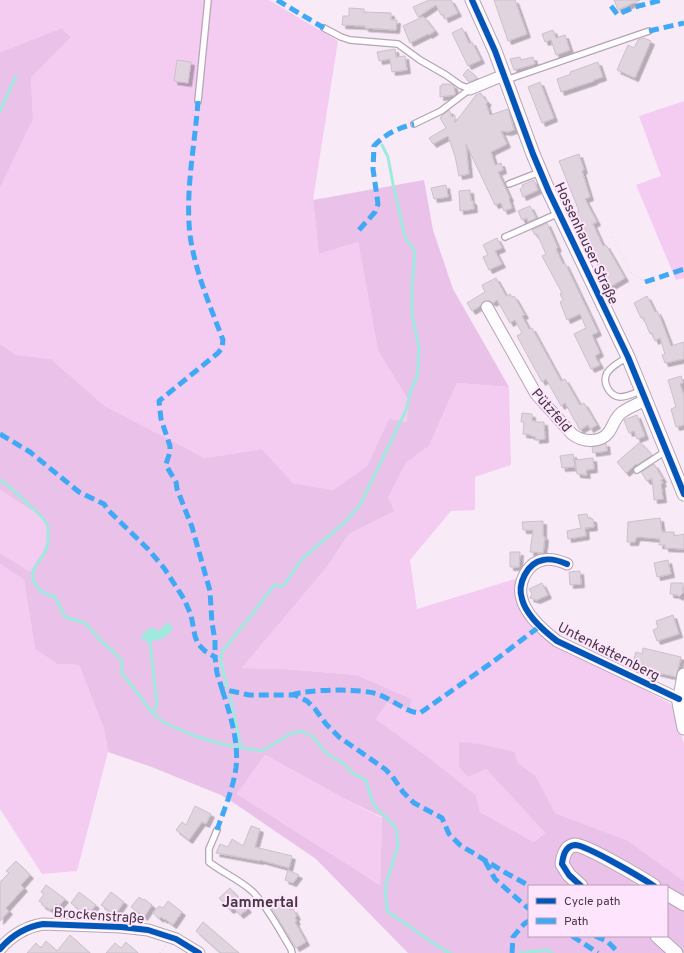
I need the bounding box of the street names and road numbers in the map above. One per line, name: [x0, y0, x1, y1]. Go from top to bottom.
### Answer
street label: Hossenhauser Straße: [550, 180, 621, 307]
street label: Pützfeld: [527, 386, 574, 436]
street label: Untenkatternberg: [554, 619, 662, 685]
street label: Brockenstraße: [53, 905, 145, 928]

